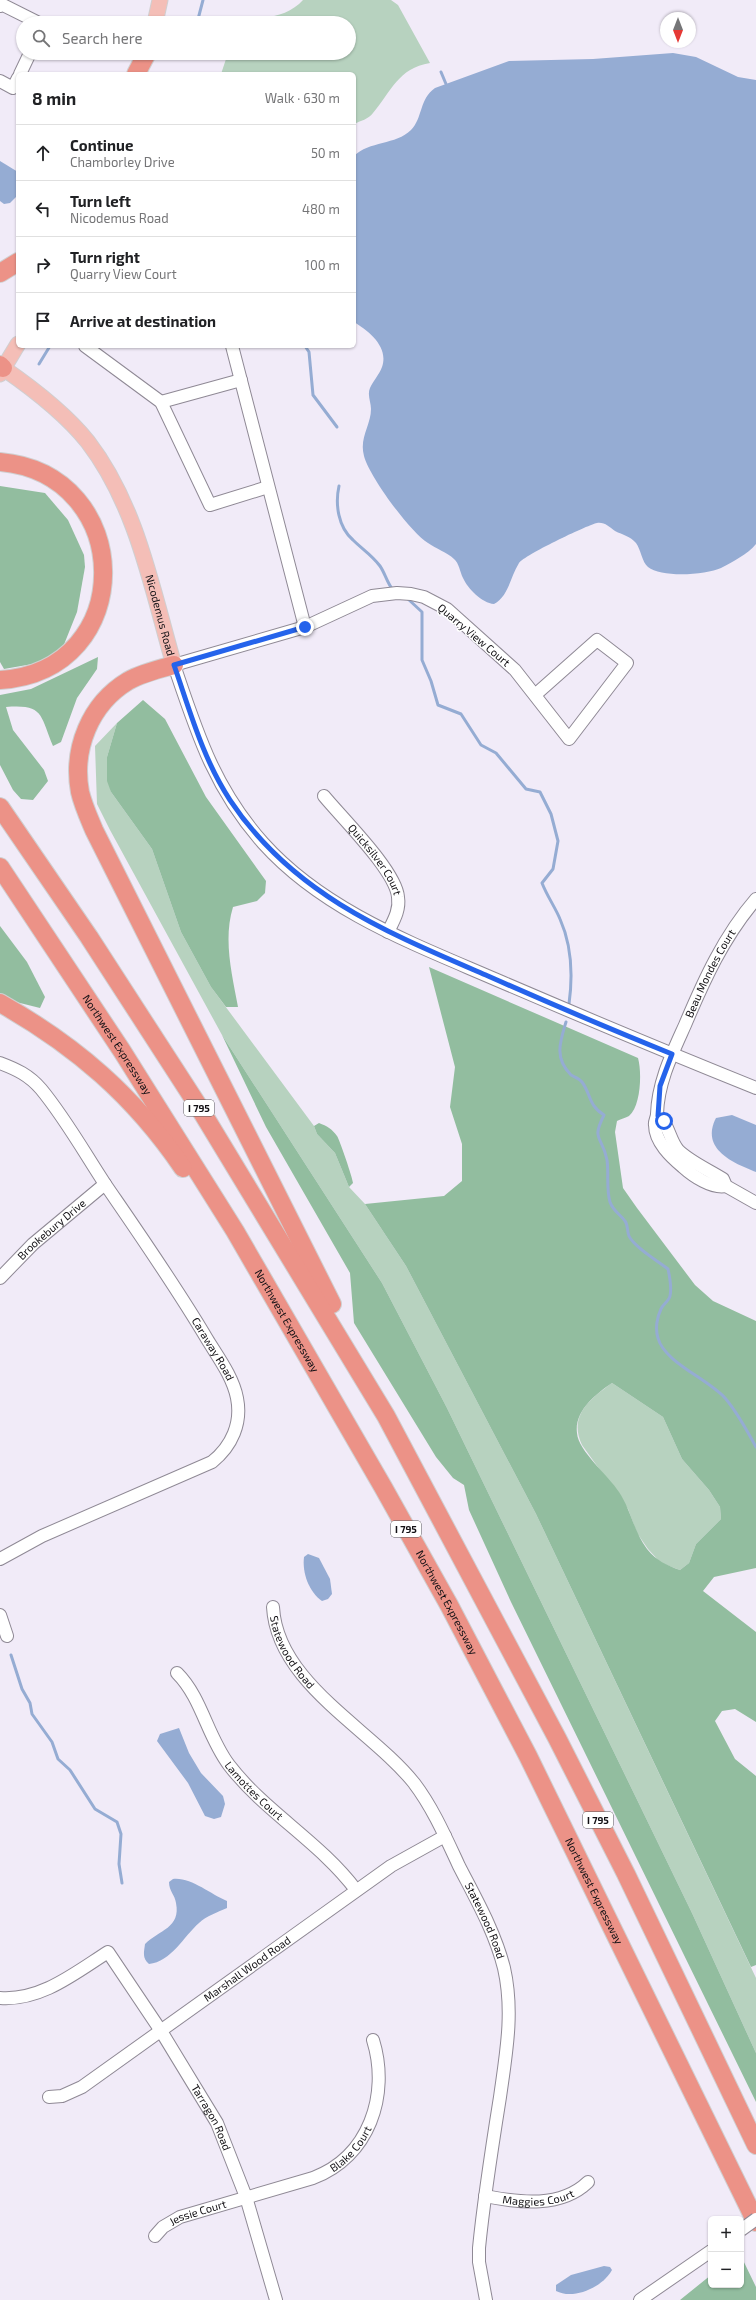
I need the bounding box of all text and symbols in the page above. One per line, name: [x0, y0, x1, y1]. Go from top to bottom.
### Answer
north arrow: [660, 12, 696, 48]
search box: [16, 16, 356, 60]
icon: search: [30, 27, 52, 49]
text: Search here: [62, 29, 143, 47]
text: 8 min: [32, 88, 76, 108]
text: Walk · 630 m: [265, 90, 340, 106]
text: Continue: [70, 136, 133, 154]
icon: ahead: [32, 142, 54, 164]
text: 50 m: [311, 145, 340, 161]
text: Chamborley Drive: [70, 154, 175, 170]
text: Turn left: [70, 192, 131, 210]
icon: left: [32, 198, 54, 220]
text: 480 m: [302, 201, 340, 217]
text: Nicodemus Road: [70, 210, 169, 226]
text: Turn right: [70, 248, 140, 266]
icon: right: [32, 254, 54, 276]
text: 100 m: [305, 257, 340, 273]
text: Quarry View Court: [70, 266, 177, 282]
icon: arrive: [32, 310, 54, 332]
text: Arrive at destination: [70, 312, 216, 330]
street label: Nicodemus Road: [143, 573, 178, 657]
street label: Quarry View Court: [435, 601, 513, 669]
route end: [296, 618, 314, 636]
street label: Quicksilver Court: [345, 821, 405, 896]
street label: Beau Mondes Court: [682, 926, 738, 1019]
street label: Northwest Expressway: [80, 992, 155, 1097]
road number: I 795: [184, 1100, 214, 1116]
route start: [655, 1112, 673, 1130]
street label: Brookebury Drive: [14, 1196, 88, 1262]
street label: Northwest Expressway: [252, 1267, 322, 1375]
street label: Caraway Road: [189, 1315, 237, 1382]
road number: I 795: [391, 1521, 421, 1537]
street label: Northwest Expressway: [414, 1548, 481, 1657]
street label: Statewood Road: [268, 1615, 318, 1691]
street label: Lamottes Court: [222, 1758, 286, 1822]
road number: I 795: [583, 1812, 613, 1828]
street label: Northwest Expressway: [563, 1835, 626, 1946]
street label: Statewood Road: [463, 1880, 508, 1960]
street label: Marshall Wood Road: [201, 1933, 293, 2004]
street label: Tarragon Road: [189, 2082, 234, 2152]
street label: Blake Court: [327, 2124, 374, 2174]
street label: Maggies Court: [502, 2186, 576, 2208]
street label: Jessie Court: [167, 2197, 228, 2228]
map controls: [708, 2216, 744, 2288]
button: +: [708, 2216, 744, 2252]
button: −: [708, 2252, 744, 2288]

